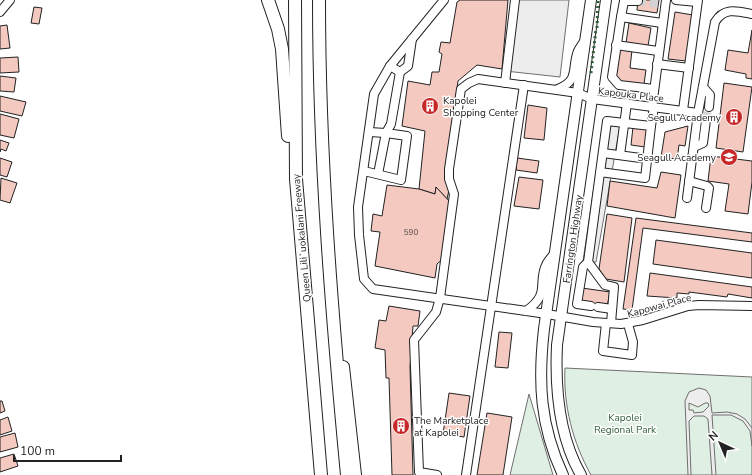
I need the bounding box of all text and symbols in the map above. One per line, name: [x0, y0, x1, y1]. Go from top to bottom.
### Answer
street label: Kapouka Place: [597, 84, 664, 106]
place label: Kapolei Shopping Center: [443, 94, 519, 120]
building icon: Kapolei Shopping Center: [420, 96, 440, 116]
building icon: Segull Academy: [724, 107, 744, 127]
place label: Segull Academy: [648, 111, 722, 125]
school or university icon: Seagull Academy: [719, 147, 739, 167]
place label: Seagull Academy: [637, 151, 717, 165]
street label: Queen Liliʻuokalani Freeway: [289, 172, 315, 303]
street label: Farrington Highway: [560, 193, 586, 284]
house number: 590: [404, 227, 418, 238]
street label: Kapowai Place: [626, 291, 693, 321]
park label: Kapolei Regional Park: [594, 411, 657, 437]
place label: The Marketplace at Kapolei: [414, 414, 489, 440]
building icon: The Marketplace at Kapolei: [391, 416, 411, 436]
north arrow: [700, 423, 740, 463]
text: N: [705, 428, 722, 444]
scale bar: [14, 437, 121, 463]
text: 100 m: [20, 443, 55, 459]

